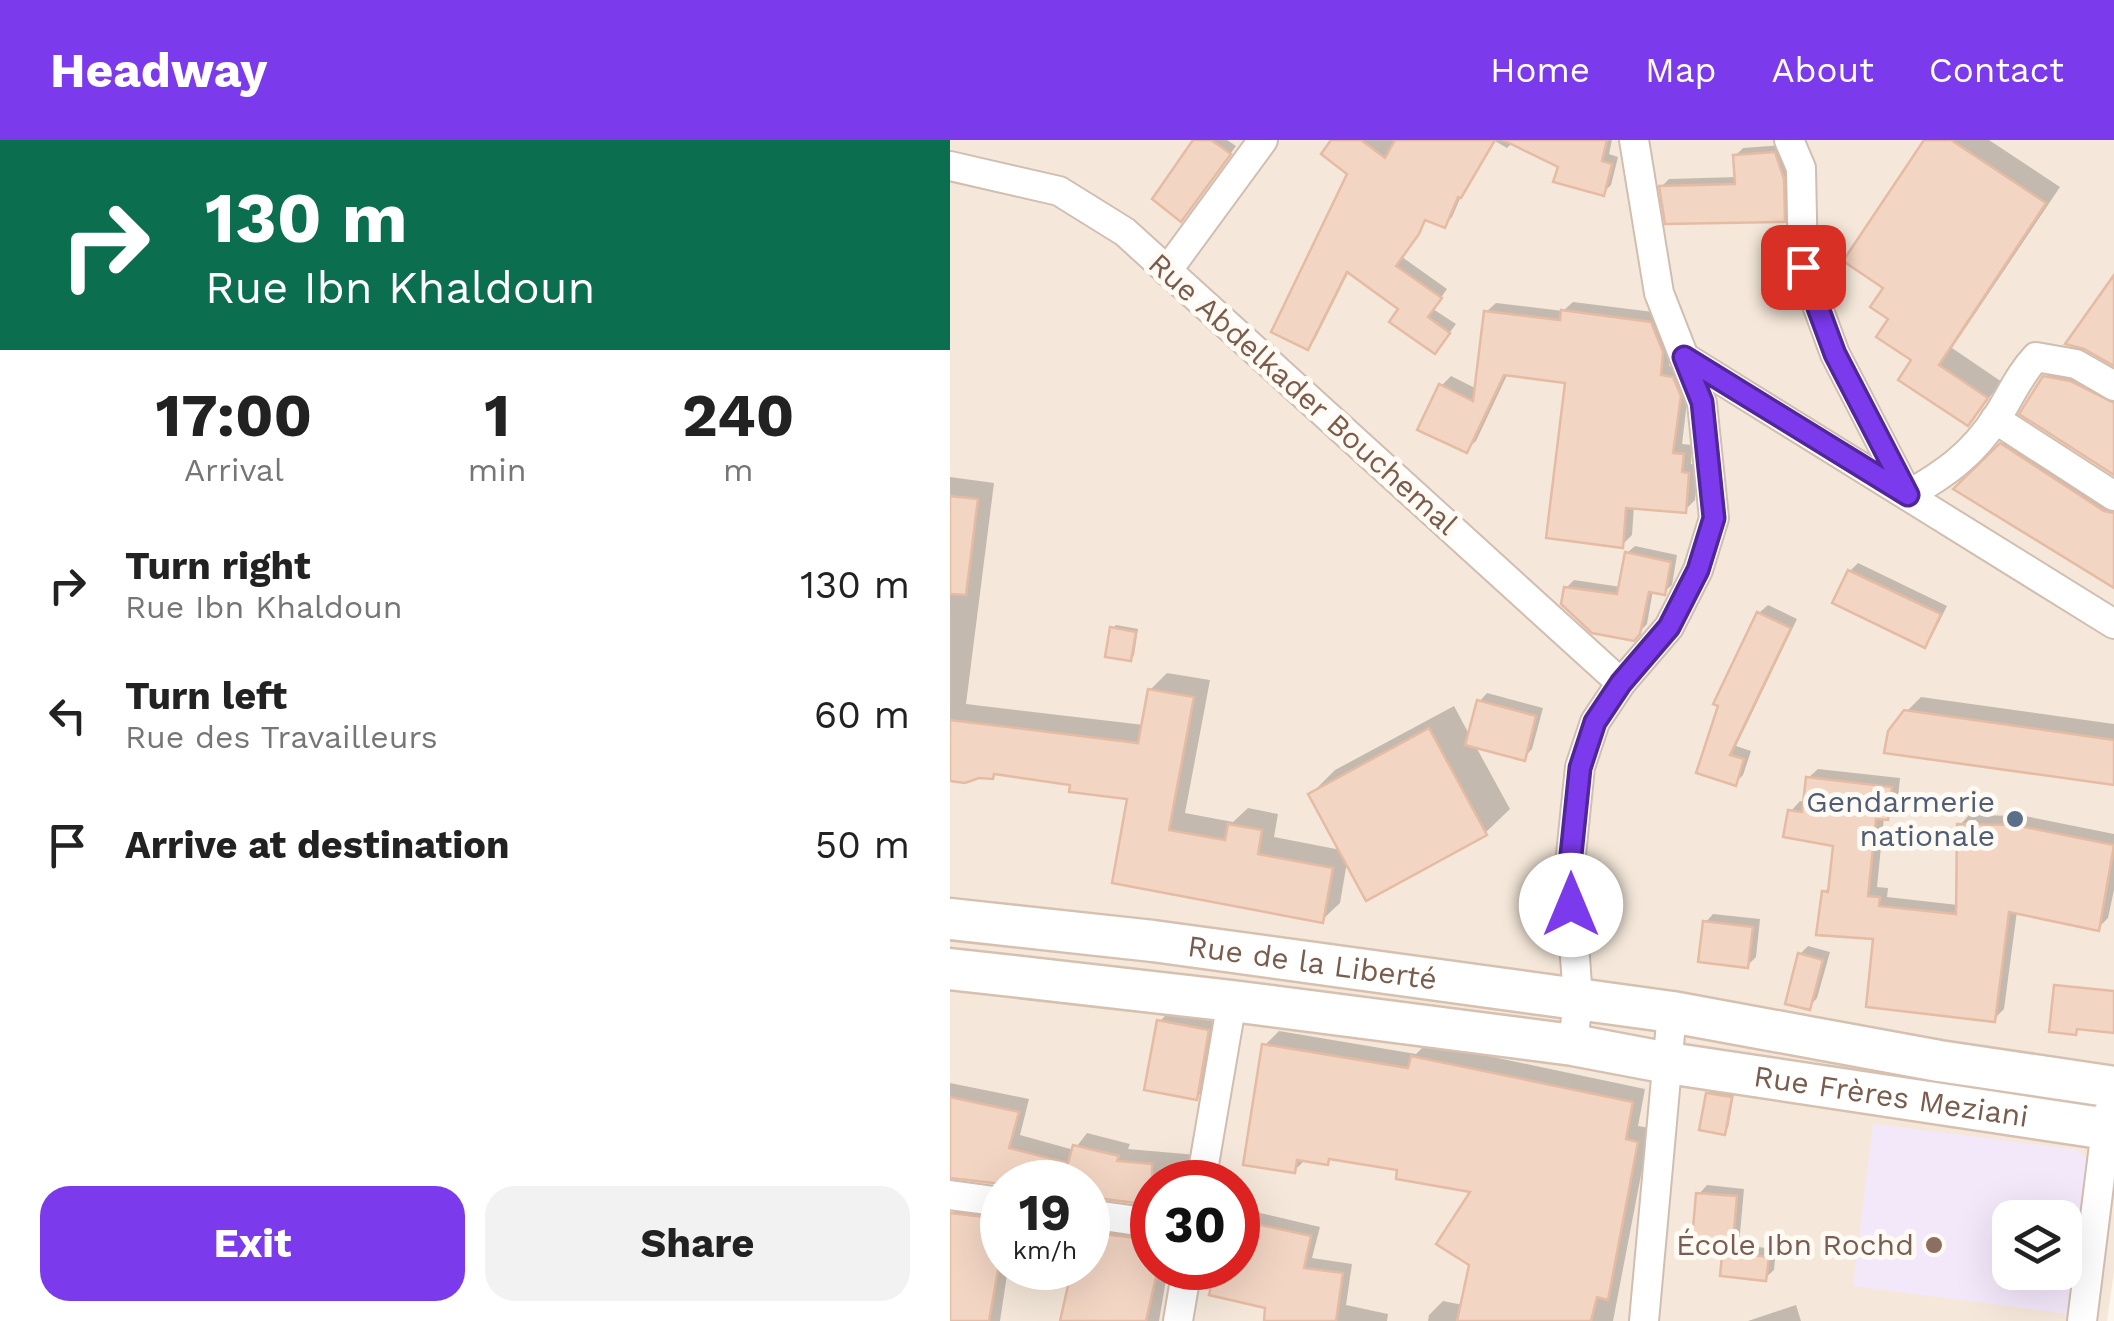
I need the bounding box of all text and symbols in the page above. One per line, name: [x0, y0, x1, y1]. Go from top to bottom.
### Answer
text: Headway: [50, 42, 267, 99]
text: Home: [1490, 49, 1590, 91]
text: Map: [1645, 49, 1717, 91]
text: About: [1772, 49, 1874, 91]
text: Contact: [1929, 49, 2064, 91]
text: 130 m: [205, 177, 408, 259]
icon: right: [40, 180, 170, 310]
pin: [1761, 225, 1846, 310]
icon: arrive: [1776, 240, 1831, 295]
street label: Rue Abdelkader Bouchemal: [1142, 246, 1465, 542]
text: Rue Ibn Khaldoun: [205, 261, 595, 314]
text: 17:00: [156, 380, 312, 451]
text: 1: [484, 380, 510, 451]
text: 240: [682, 380, 794, 451]
text: Arrival: [184, 451, 284, 489]
text: min: [468, 451, 527, 489]
text: m: [723, 451, 753, 489]
text: Turn right: [125, 544, 311, 588]
icon: right: [40, 558, 95, 613]
text: 130 m: [800, 563, 910, 607]
text: Rue Ibn Khaldoun: [125, 588, 403, 626]
text: Turn left: [125, 674, 287, 718]
icon: left: [40, 688, 95, 743]
text: 60 m: [814, 693, 910, 737]
text: Rue des Travailleurs: [125, 718, 438, 756]
place label: Gendarmerie nationale: [1806, 784, 1995, 853]
marker: Gendarmerie nationale: [2004, 808, 2026, 830]
icon: arrive: [40, 818, 95, 873]
text: Arrive at destination: [125, 823, 510, 867]
text: 50 m: [815, 823, 910, 867]
position arrow: [1519, 853, 1623, 957]
street label: Rue de la Liberté: [1186, 928, 1439, 997]
street label: Rue Frères Meziani: [1752, 1058, 2031, 1134]
speed limit sign: 30: [1130, 1160, 1260, 1290]
text: 19: [1019, 1183, 1071, 1242]
button: Exit: [40, 1186, 465, 1301]
button: Share: [485, 1186, 910, 1301]
map controls: [1992, 1200, 2082, 1290]
button: layers: [1992, 1200, 2082, 1290]
place label: École Ibn Rochd: [1676, 1227, 1914, 1262]
marker: École Ibn Rochd: [1923, 1234, 1945, 1256]
text: km/h: [1013, 1236, 1077, 1265]

